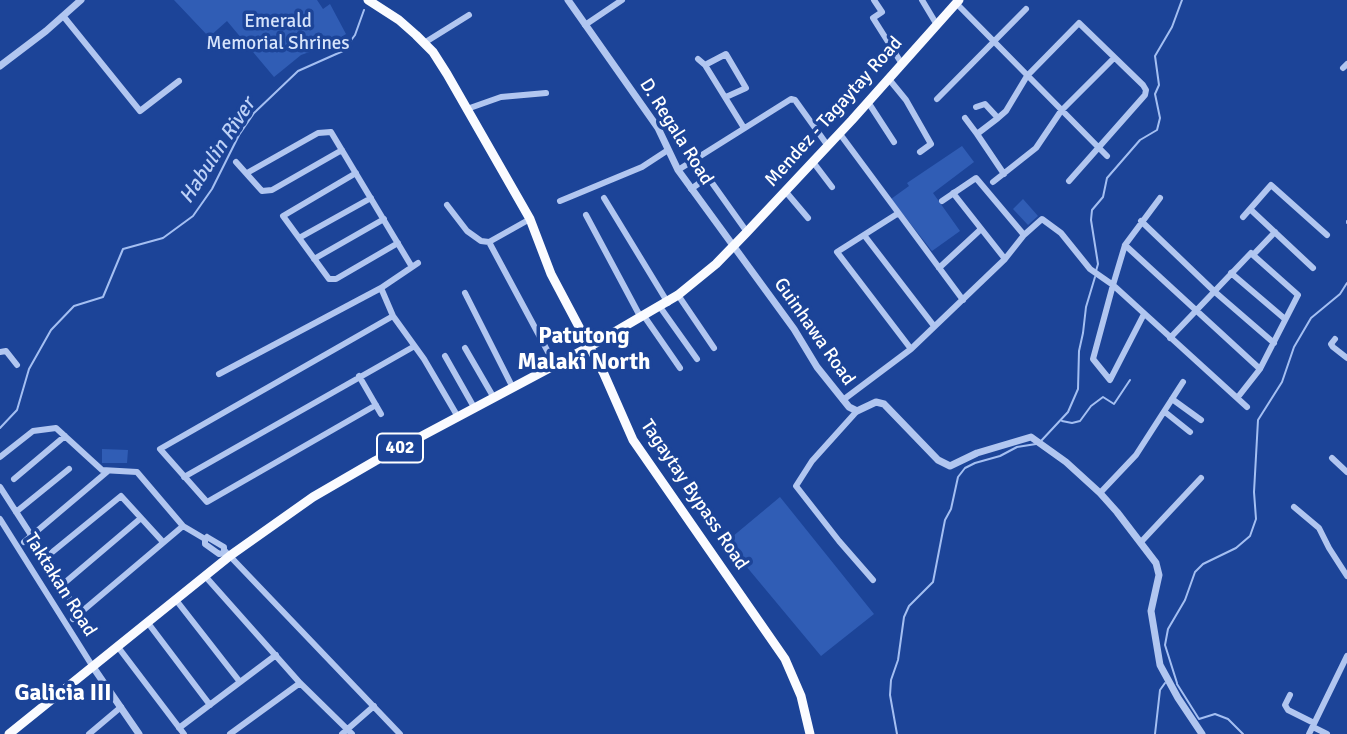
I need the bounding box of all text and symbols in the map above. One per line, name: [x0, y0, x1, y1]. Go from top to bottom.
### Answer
park label: Emerald Memorial Shrines: [206, 11, 350, 55]
street label: Mendez - Tagaytay Road: [761, 32, 907, 192]
street label: D. Regala Road: [634, 74, 718, 190]
water label: Habulin River: [175, 93, 261, 209]
street label: Guinhawa Road: [769, 274, 859, 390]
district label: Patutong Malaki North: [518, 323, 650, 377]
street label: Tagaytay Bypass Road: [635, 415, 753, 575]
road number: 402: [377, 434, 423, 462]
street label: Taktakan Road: [19, 529, 101, 641]
district label: Galicia III: [14, 680, 112, 708]

